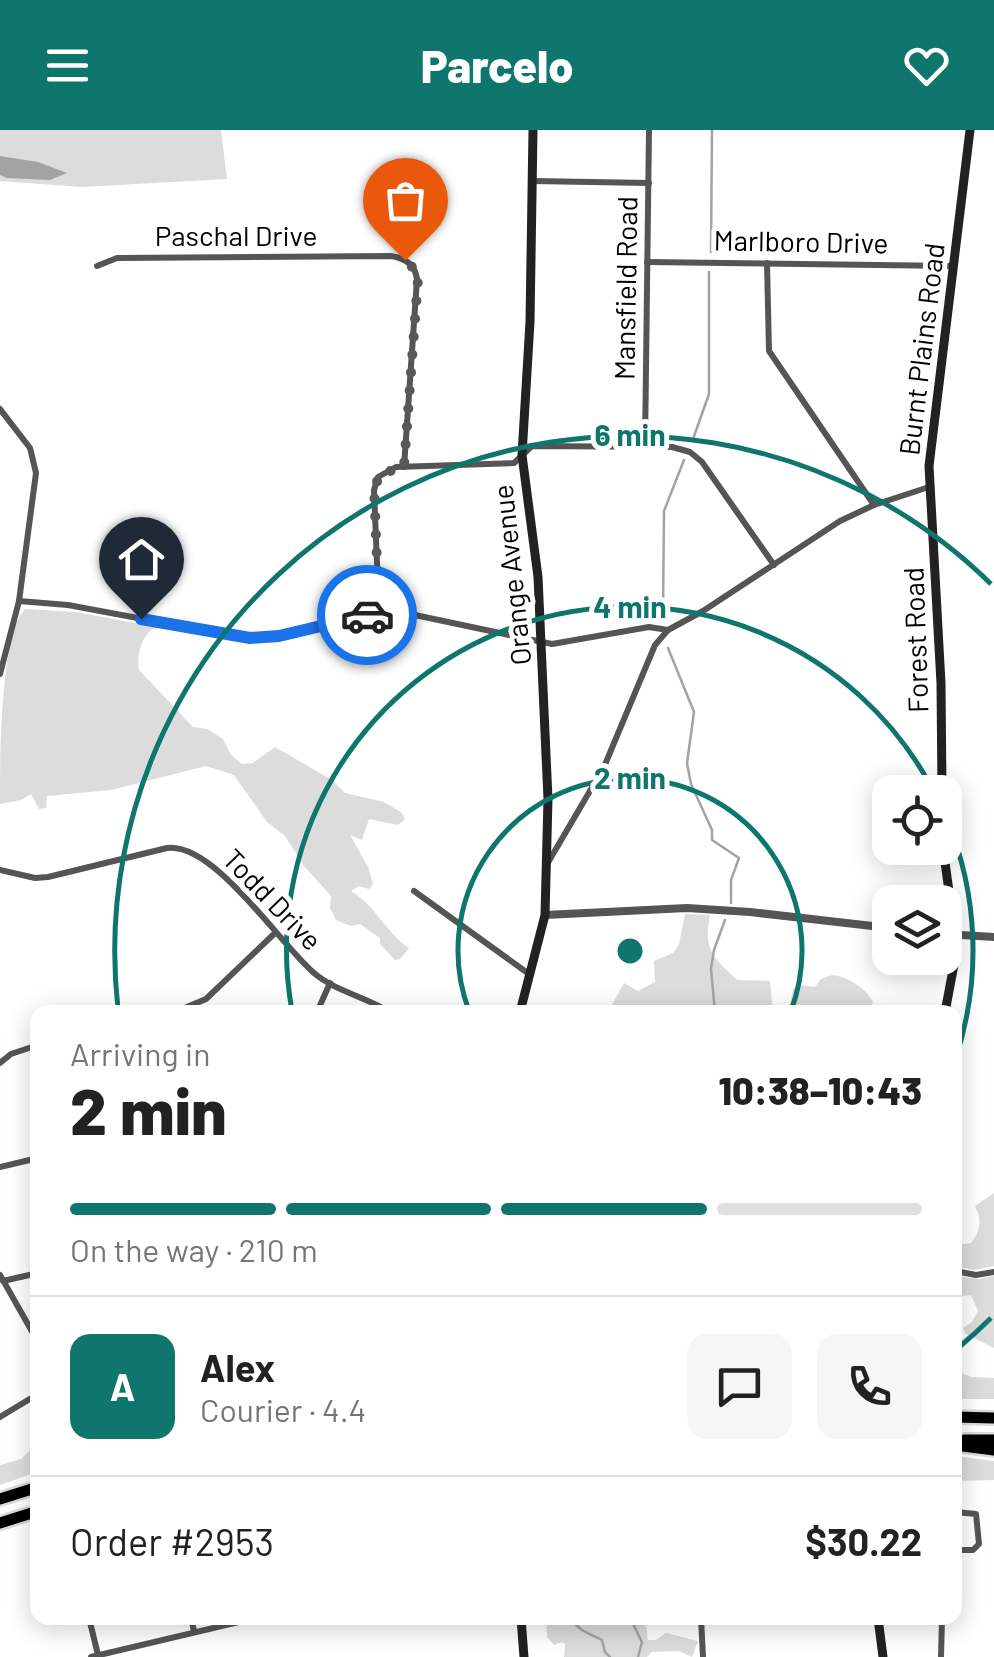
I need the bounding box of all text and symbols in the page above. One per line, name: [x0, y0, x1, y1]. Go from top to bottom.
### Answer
icon: menu: [40, 38, 95, 93]
text: Parcelo: [421, 38, 573, 92]
icon: heart: [899, 38, 954, 93]
pin: [363, 158, 448, 261]
icon: bag: [378, 173, 433, 228]
street label: Mansfield Road: [606, 196, 644, 380]
street label: Paschal Drive: [155, 218, 317, 252]
street label: Marlboro Drive: [713, 222, 889, 260]
street label: Burnt Plains Road: [891, 241, 951, 457]
text: 6 min: [594, 416, 666, 452]
street label: Orange Avenue: [485, 483, 537, 667]
pin: [99, 517, 184, 620]
icon: home: [114, 532, 169, 587]
courier: [317, 565, 417, 665]
street label: Forest Road: [895, 566, 935, 714]
icon: car: [340, 588, 395, 643]
text: 4 min: [593, 588, 667, 624]
text: 2 min: [594, 759, 666, 795]
map controls: [872, 775, 962, 975]
button: locate: [872, 775, 962, 865]
street label: Todd Drive: [216, 841, 330, 957]
button: layers: [872, 885, 962, 975]
centre of rings: [612, 933, 648, 969]
text: Arriving in: [70, 1034, 210, 1072]
text: 10:38–10:43: [719, 1067, 922, 1113]
text: 2 min: [70, 1070, 227, 1148]
text: On the way · 210 m: [70, 1230, 318, 1268]
button: chat: [687, 1334, 792, 1439]
button: phone: [817, 1334, 922, 1439]
text: Alex: [200, 1344, 275, 1390]
text: A: [110, 1363, 135, 1409]
text: Courier · 4.4: [200, 1390, 366, 1428]
text: Order #2953: [70, 1518, 274, 1564]
text: $30.22: [805, 1518, 922, 1564]

